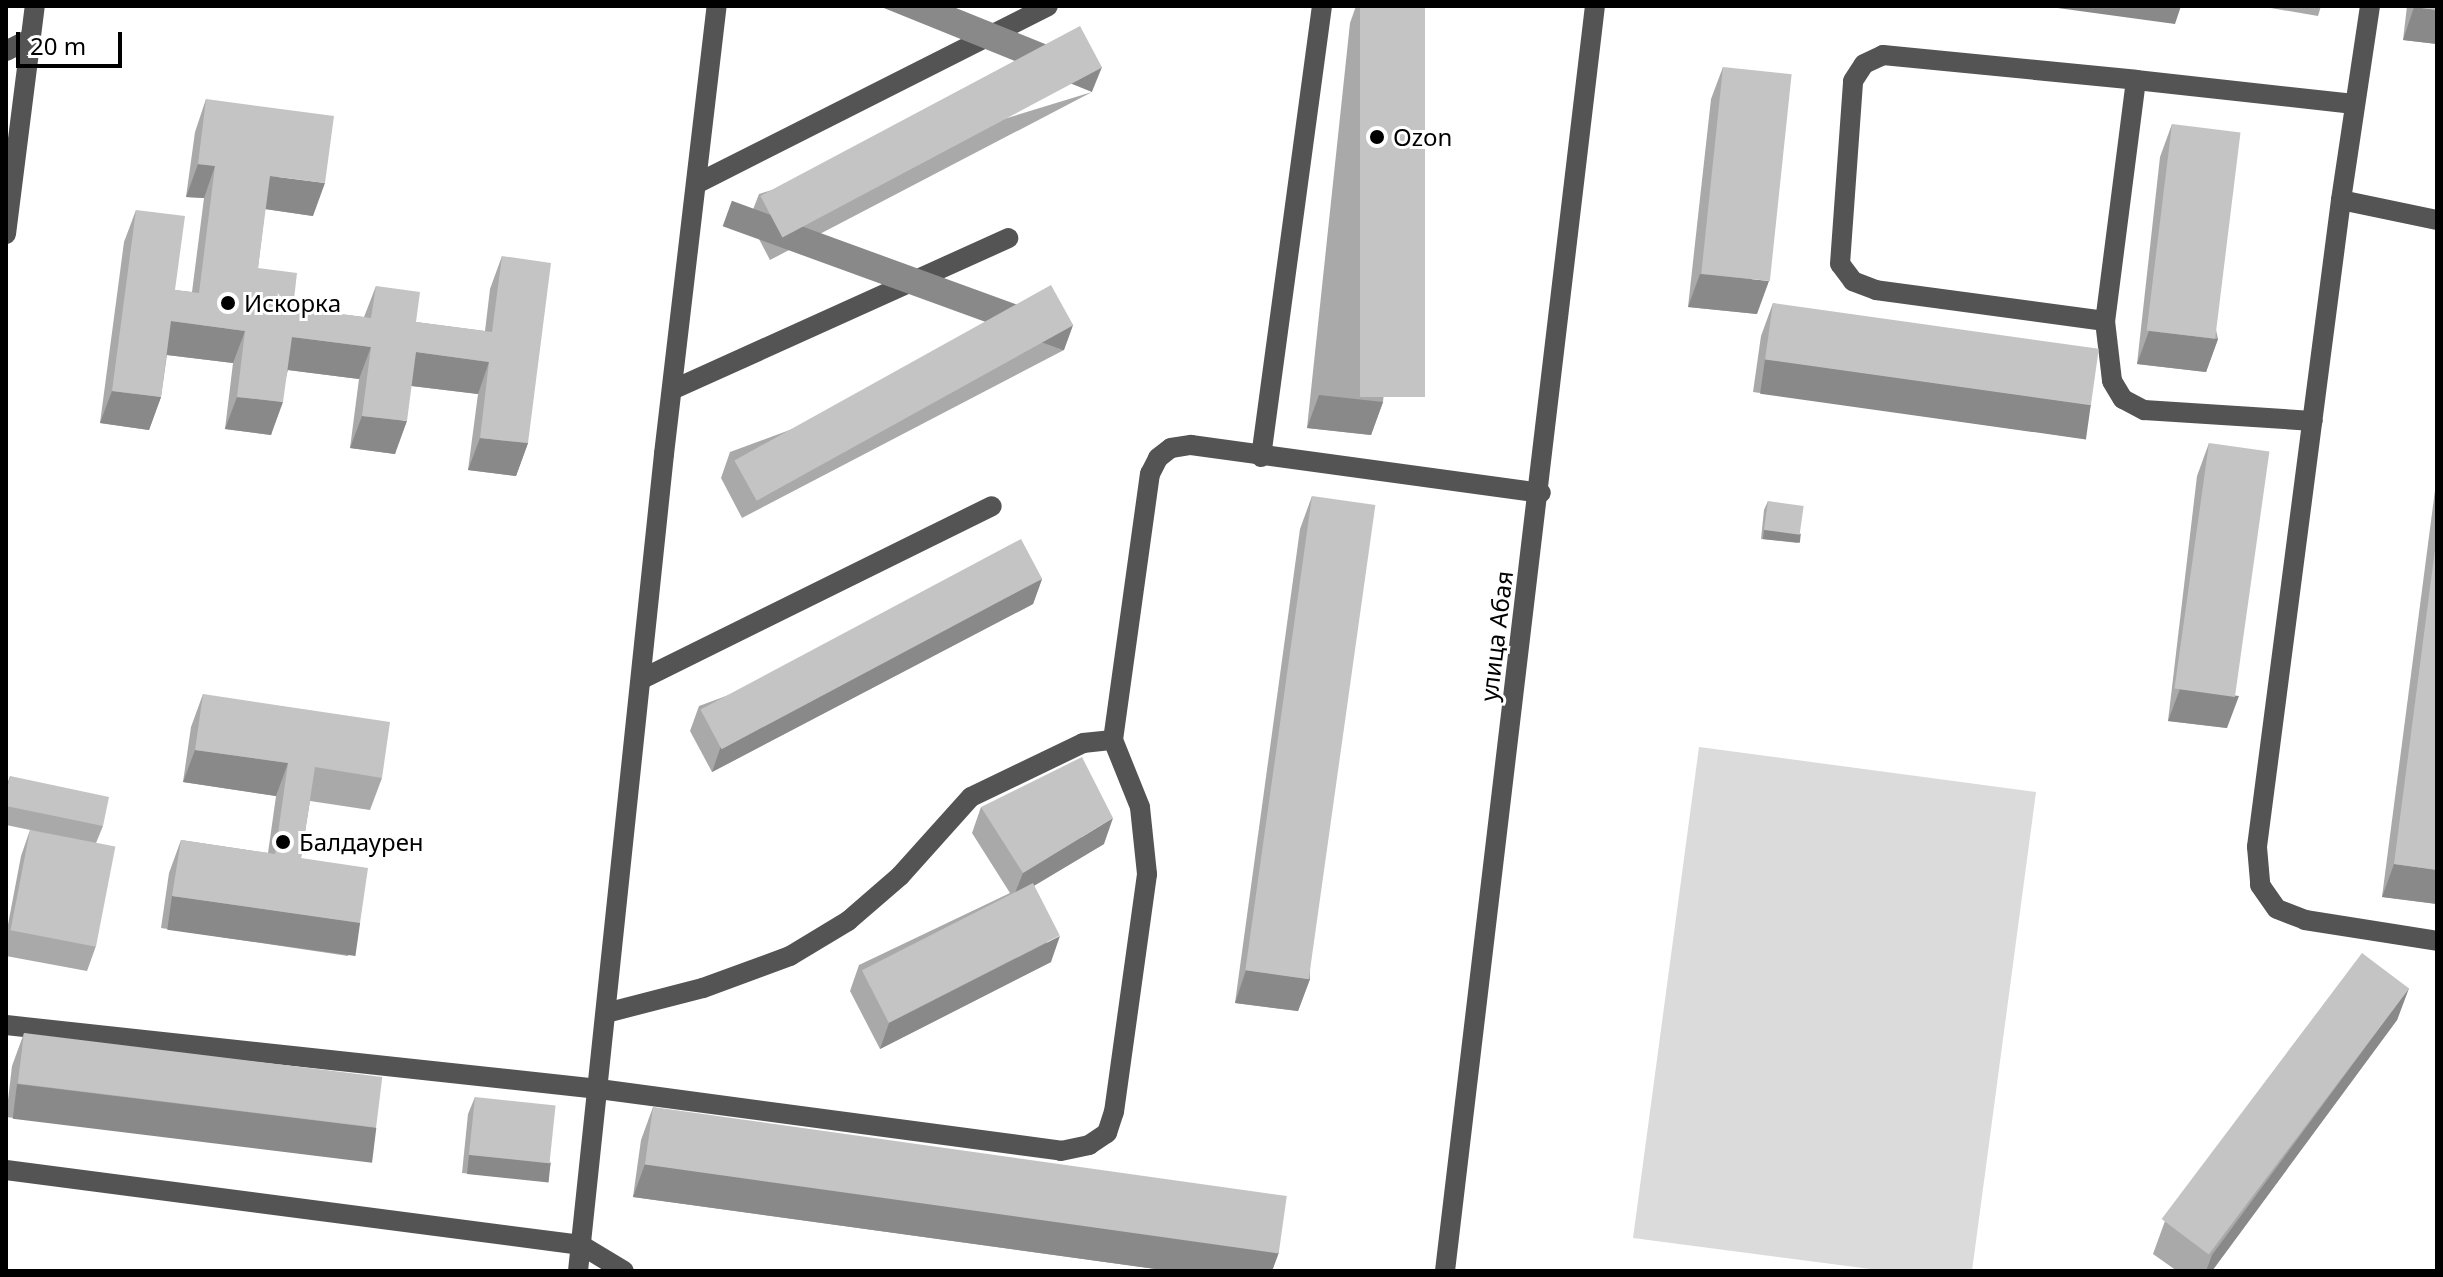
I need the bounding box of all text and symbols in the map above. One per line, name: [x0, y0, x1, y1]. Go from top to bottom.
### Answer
scale bar: [20, 16, 126, 66]
text: 20 m: [30, 29, 86, 62]
place label: Ozon: [1393, 123, 1452, 151]
marker: Ozon: [1368, 128, 1386, 146]
place label: Искоркa: [244, 289, 341, 317]
marker: Искоркa: [219, 294, 237, 312]
street label: улица Абая: [1474, 569, 1518, 703]
place label: Балдаурен: [299, 828, 424, 856]
marker: Балдаурен: [274, 833, 292, 851]

